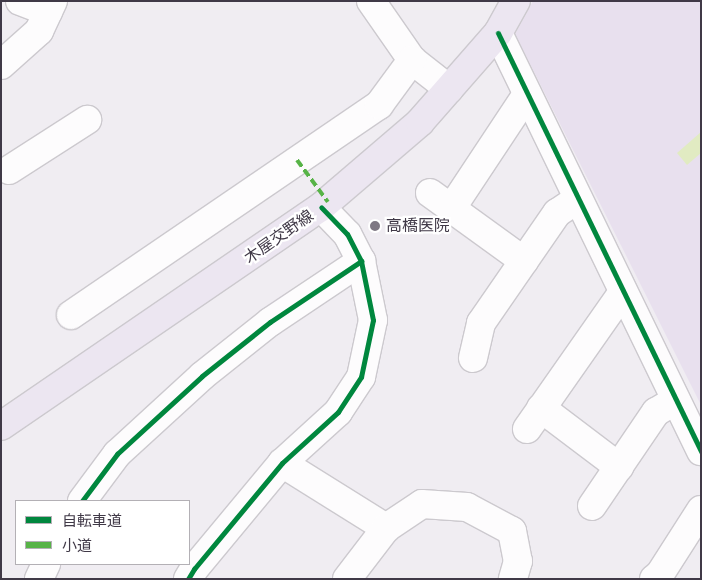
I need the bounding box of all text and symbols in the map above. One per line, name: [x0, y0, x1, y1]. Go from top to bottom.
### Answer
street label: 木屋交野線: [241, 206, 317, 268]
place label: 高橋医院: [386, 216, 450, 236]
marker: 高橋医院: [368, 219, 382, 233]
legend: [15, 500, 190, 565]
text: 自転車道: [62, 511, 122, 530]
text: 小道: [62, 536, 92, 555]

